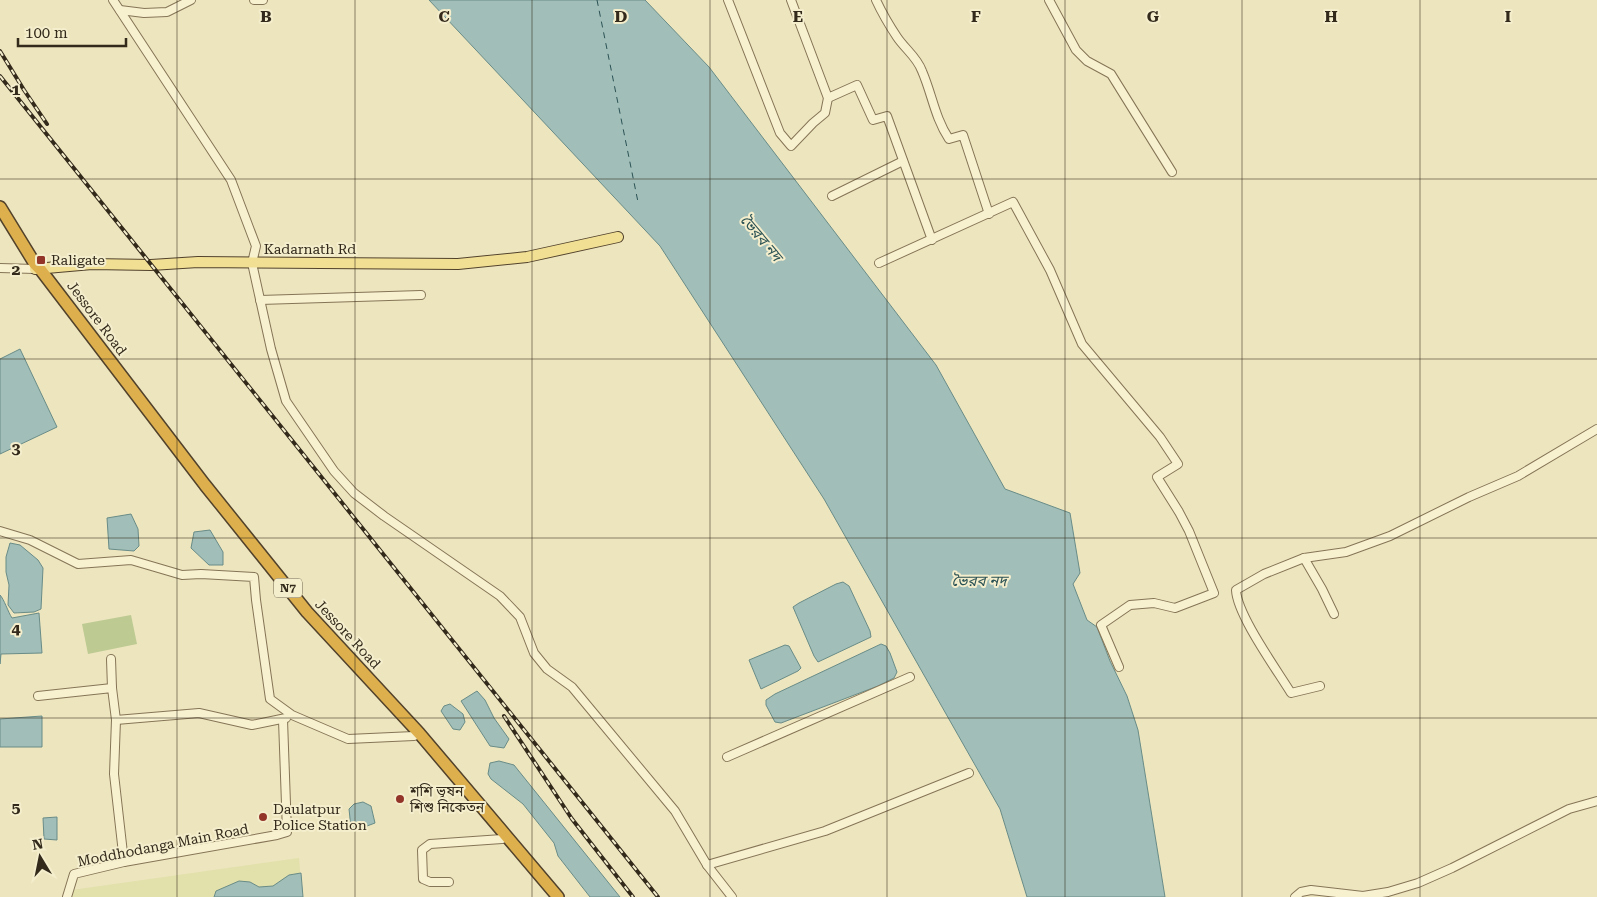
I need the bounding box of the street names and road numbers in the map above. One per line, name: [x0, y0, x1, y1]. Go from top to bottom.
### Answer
street label: Kadarnath Rd: [264, 241, 356, 257]
street label: Jessore Road: [64, 278, 130, 358]
road number: N7: [274, 578, 302, 598]
street label: Jessore Road: [312, 596, 384, 672]
street label: Moddhodanga Main Road: [76, 821, 250, 869]

